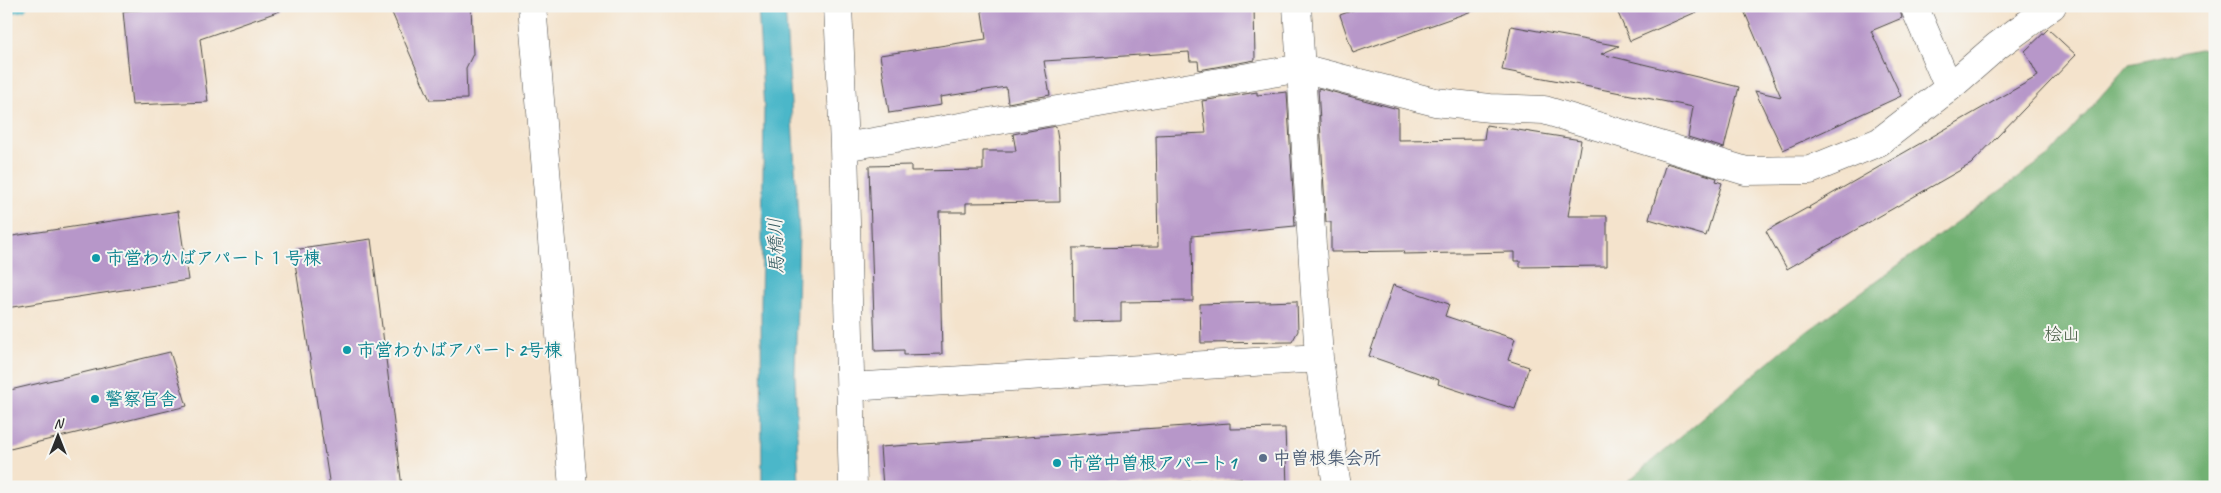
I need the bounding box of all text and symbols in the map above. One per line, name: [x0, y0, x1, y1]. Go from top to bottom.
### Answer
water label: 馬橋川: [763, 217, 789, 275]
place label: 市営わかばアパート１号棟: [106, 247, 321, 269]
marker: 市営わかばアパート１号棟: [90, 252, 102, 264]
park label: 桧山: [2044, 323, 2080, 345]
place label: 市営わかばアパート2号棟: [357, 339, 562, 361]
marker: 市営わかばアパート2号棟: [341, 344, 353, 356]
place label: 警察官舎: [105, 388, 177, 410]
marker: 警察官舎: [89, 393, 101, 405]
north arrow: [32, 410, 82, 460]
text: N: [54, 415, 65, 432]
place label: 中曽根集会所: [1273, 447, 1381, 469]
place label: 市営中曽根アパート1: [1067, 452, 1238, 474]
marker: 中曽根集会所: [1257, 452, 1269, 464]
marker: 市営中曽根アパート1: [1051, 457, 1063, 469]

